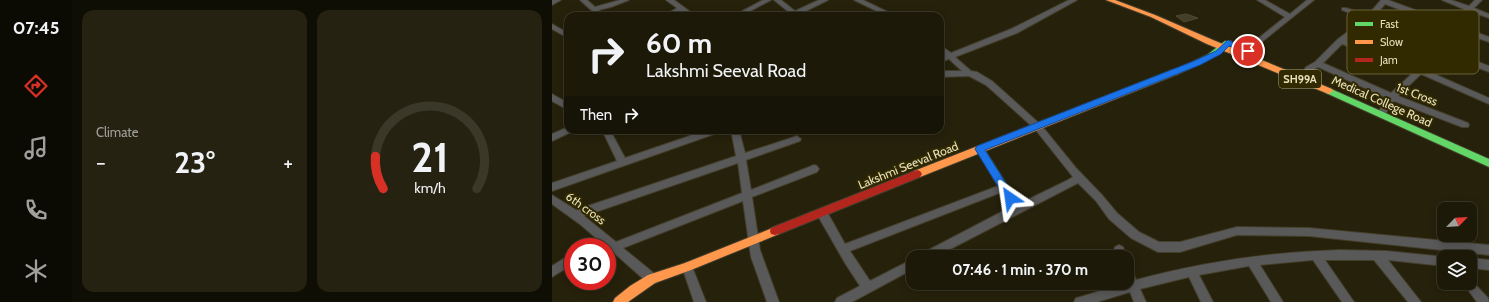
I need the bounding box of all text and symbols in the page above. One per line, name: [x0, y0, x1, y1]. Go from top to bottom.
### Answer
legend: [1347, 10, 1479, 74]
text: 07:45: [13, 17, 59, 39]
text: Fast: [1380, 17, 1399, 31]
text: 60 m: [646, 26, 712, 60]
icon: right: [580, 28, 632, 80]
pin: [1231, 34, 1265, 68]
text: Slow: [1380, 35, 1403, 49]
icon: arrive: [1237, 40, 1259, 62]
text: Jam: [1379, 53, 1398, 67]
text: Lakshmi Seeval Road: [646, 60, 806, 82]
road number: SH99A: [1279, 70, 1321, 88]
icon: directions: [22, 72, 50, 100]
street label: Medical College Road: [1330, 72, 1434, 130]
street label: 1st Cross: [1394, 79, 1440, 109]
icon: right: [620, 104, 642, 126]
text: Then: [580, 106, 612, 124]
text: Climate: [96, 124, 138, 140]
text: 21: [411, 132, 448, 182]
icon: music: [22, 134, 50, 162]
street label: Lakshmi Seeval Road: [856, 138, 960, 192]
text: 23°: [174, 144, 215, 181]
text: −: [96, 149, 106, 176]
text: +: [283, 149, 293, 176]
position arrow: [989, 177, 1031, 219]
text: km/h: [414, 179, 445, 197]
street label: 6th cross: [563, 189, 609, 228]
icon: phone: [22, 196, 50, 224]
north arrow: [1437, 202, 1477, 242]
map controls: [1437, 202, 1477, 290]
speed limit sign: 30: [564, 238, 616, 290]
button: layers: [1437, 250, 1477, 290]
icon: climate: [22, 257, 50, 285]
text: 07:46 · 1 min · 370 m: [952, 261, 1088, 279]

